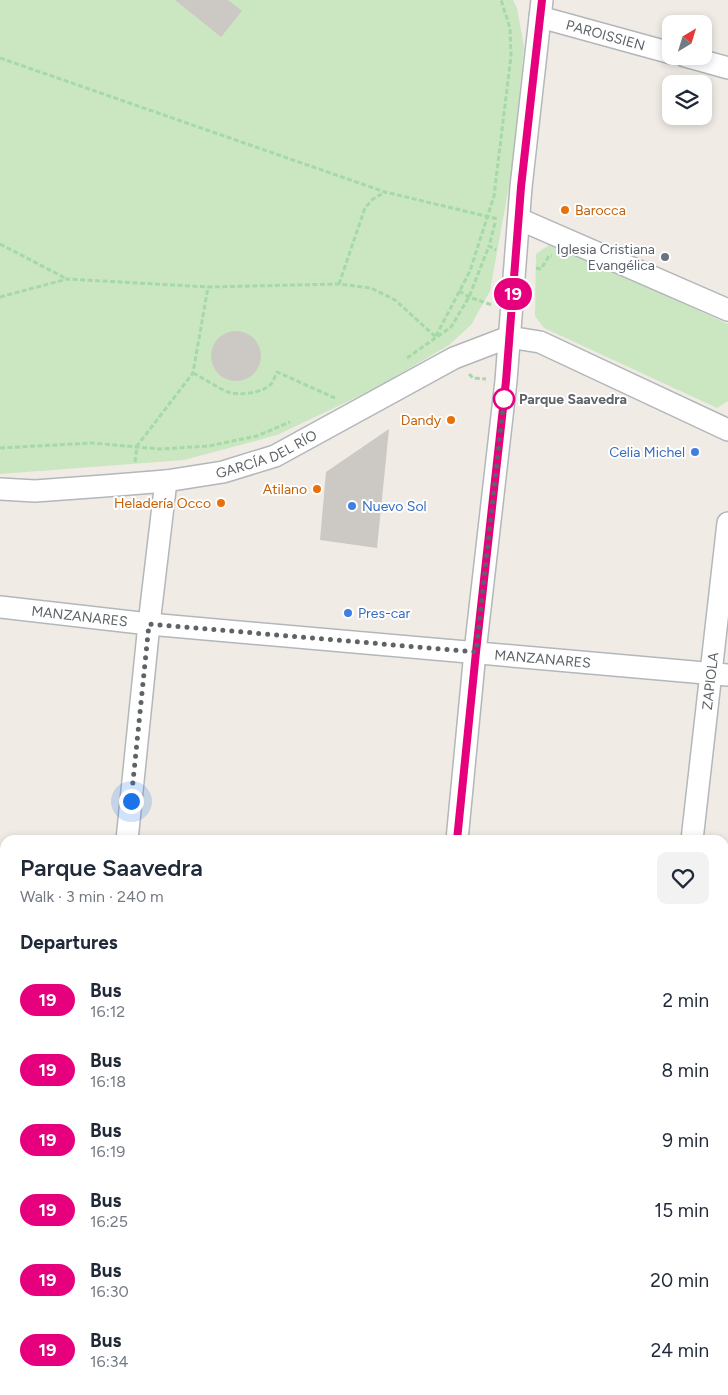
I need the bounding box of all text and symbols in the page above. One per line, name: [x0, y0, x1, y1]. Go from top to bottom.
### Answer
north arrow: [662, 15, 712, 65]
map controls: [662, 15, 712, 125]
street label: PAROISSIEN: [564, 17, 647, 54]
button: layers: [662, 75, 712, 125]
place label: Barocca: [575, 202, 626, 219]
marker: Barocca: [559, 204, 571, 216]
place label: Iglesia Cristiana Evangélica: [557, 241, 655, 274]
marker: Iglesia Cristiana Evangélica: [659, 251, 671, 263]
line badge: 19: [490, 278, 536, 310]
text: 19: [504, 283, 522, 305]
marker: Parque Saavedra: [493, 388, 515, 410]
place label: Parque Saavedra: [519, 391, 627, 408]
place label: Dandy: [401, 412, 442, 429]
marker: Dandy: [445, 414, 457, 426]
street label: GARCÍA DEL RÍO: [215, 427, 320, 482]
place label: Celia Michel: [609, 444, 685, 461]
marker: Celia Michel: [689, 446, 701, 458]
place label: Atilano: [263, 481, 307, 498]
marker: Atilano: [311, 483, 323, 495]
place label: Heladería Occo: [114, 495, 211, 512]
marker: Heladería Occo: [215, 497, 227, 509]
place label: Nuevo Sol: [362, 498, 427, 515]
marker: Nuevo Sol: [346, 500, 358, 512]
street label: MANZANARES: [30, 603, 128, 630]
place label: Pres-car: [358, 605, 410, 622]
marker: Pres-car: [342, 607, 354, 619]
street label: MANZANARES: [494, 646, 591, 672]
street label: ZAPIOLA: [699, 651, 722, 711]
your location: [119, 789, 144, 814]
button: heart: [657, 852, 709, 904]
text: Parque Saavedra: [20, 853, 203, 882]
text: Walk · 3 min · 240 m: [20, 887, 164, 906]
text: Departures: [20, 931, 118, 954]
text: Bus: [90, 979, 121, 1002]
text: 19: [38, 989, 57, 1011]
text: 2 min: [663, 989, 709, 1012]
text: 16:12: [90, 1002, 125, 1021]
text: Bus: [90, 1049, 121, 1072]
text: 19: [38, 1059, 57, 1081]
text: 8 min: [661, 1059, 709, 1082]
text: 16:18: [90, 1072, 126, 1091]
text: Bus: [90, 1119, 121, 1142]
text: 19: [38, 1129, 57, 1151]
text: 9 min: [662, 1129, 709, 1152]
text: 16:19: [90, 1142, 125, 1161]
text: Bus: [90, 1189, 121, 1212]
text: 19: [38, 1199, 57, 1221]
text: 15 min: [654, 1199, 709, 1222]
text: 16:25: [90, 1212, 128, 1231]
text: Bus: [90, 1259, 121, 1282]
text: 19: [38, 1269, 57, 1291]
text: 20 min: [650, 1269, 709, 1292]
text: 16:30: [90, 1282, 129, 1301]
text: Bus: [90, 1329, 121, 1352]
text: 19: [38, 1339, 57, 1361]
text: 24 min: [651, 1339, 709, 1362]
text: 16:34: [90, 1352, 128, 1371]

